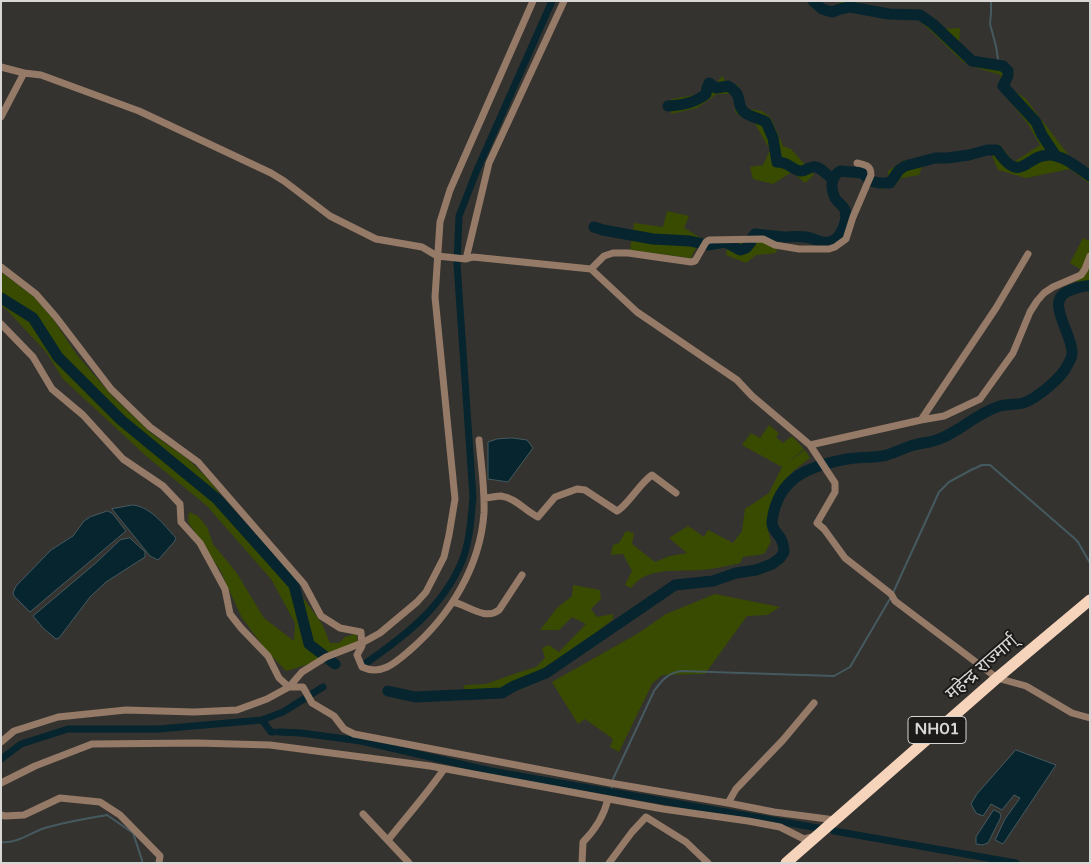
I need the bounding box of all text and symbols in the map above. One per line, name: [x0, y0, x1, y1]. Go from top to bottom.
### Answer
street label: महेन्द्र राज्मार्ग्: [942, 631, 1022, 705]
road number: NH01: [908, 716, 966, 744]

